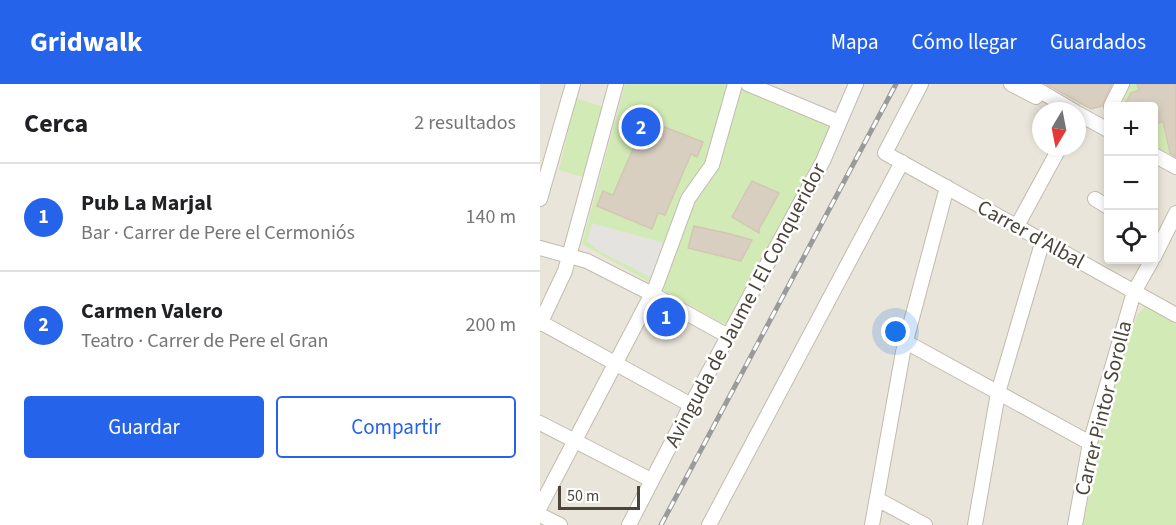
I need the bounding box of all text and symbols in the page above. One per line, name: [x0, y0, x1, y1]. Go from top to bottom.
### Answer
text: Gridwalk: [30, 22, 142, 62]
text: Mapa: [831, 27, 879, 57]
text: Cómo llegar: [912, 27, 1017, 57]
text: Guardados: [1050, 27, 1146, 57]
north arrow: [1032, 102, 1086, 156]
map controls: [1104, 102, 1158, 264]
button: +: [1104, 102, 1158, 156]
pin: 2: [622, 104, 660, 150]
text: Cerca: [24, 105, 88, 142]
text: 2 resultados: [414, 109, 516, 137]
button: −: [1104, 156, 1158, 210]
street label: Avinguda de Jaume I El Conqueridor: [657, 157, 833, 452]
text: Pub La Marjal: [81, 187, 212, 219]
street label: Carrer d'Albal: [972, 192, 1090, 276]
text: 1: [38, 203, 49, 231]
text: 140 m: [466, 203, 516, 231]
button: locate: [1104, 210, 1158, 264]
text: Bar · Carrer de Pere el Cermoniós: [81, 219, 355, 247]
pin: 1: [646, 294, 686, 340]
text: Carmen Valero: [81, 295, 223, 327]
text: 2: [38, 311, 49, 339]
text: 200 m: [466, 311, 516, 339]
your location: [881, 317, 910, 346]
street label: Carrer Pintor Sorolla: [1067, 317, 1139, 499]
text: Teatro · Carrer de Pere el Gran: [81, 327, 329, 355]
button: Guardar: [24, 396, 264, 458]
button: Compartir: [276, 396, 516, 458]
scale bar: [558, 483, 640, 510]
text: 50 m: [567, 485, 599, 507]

